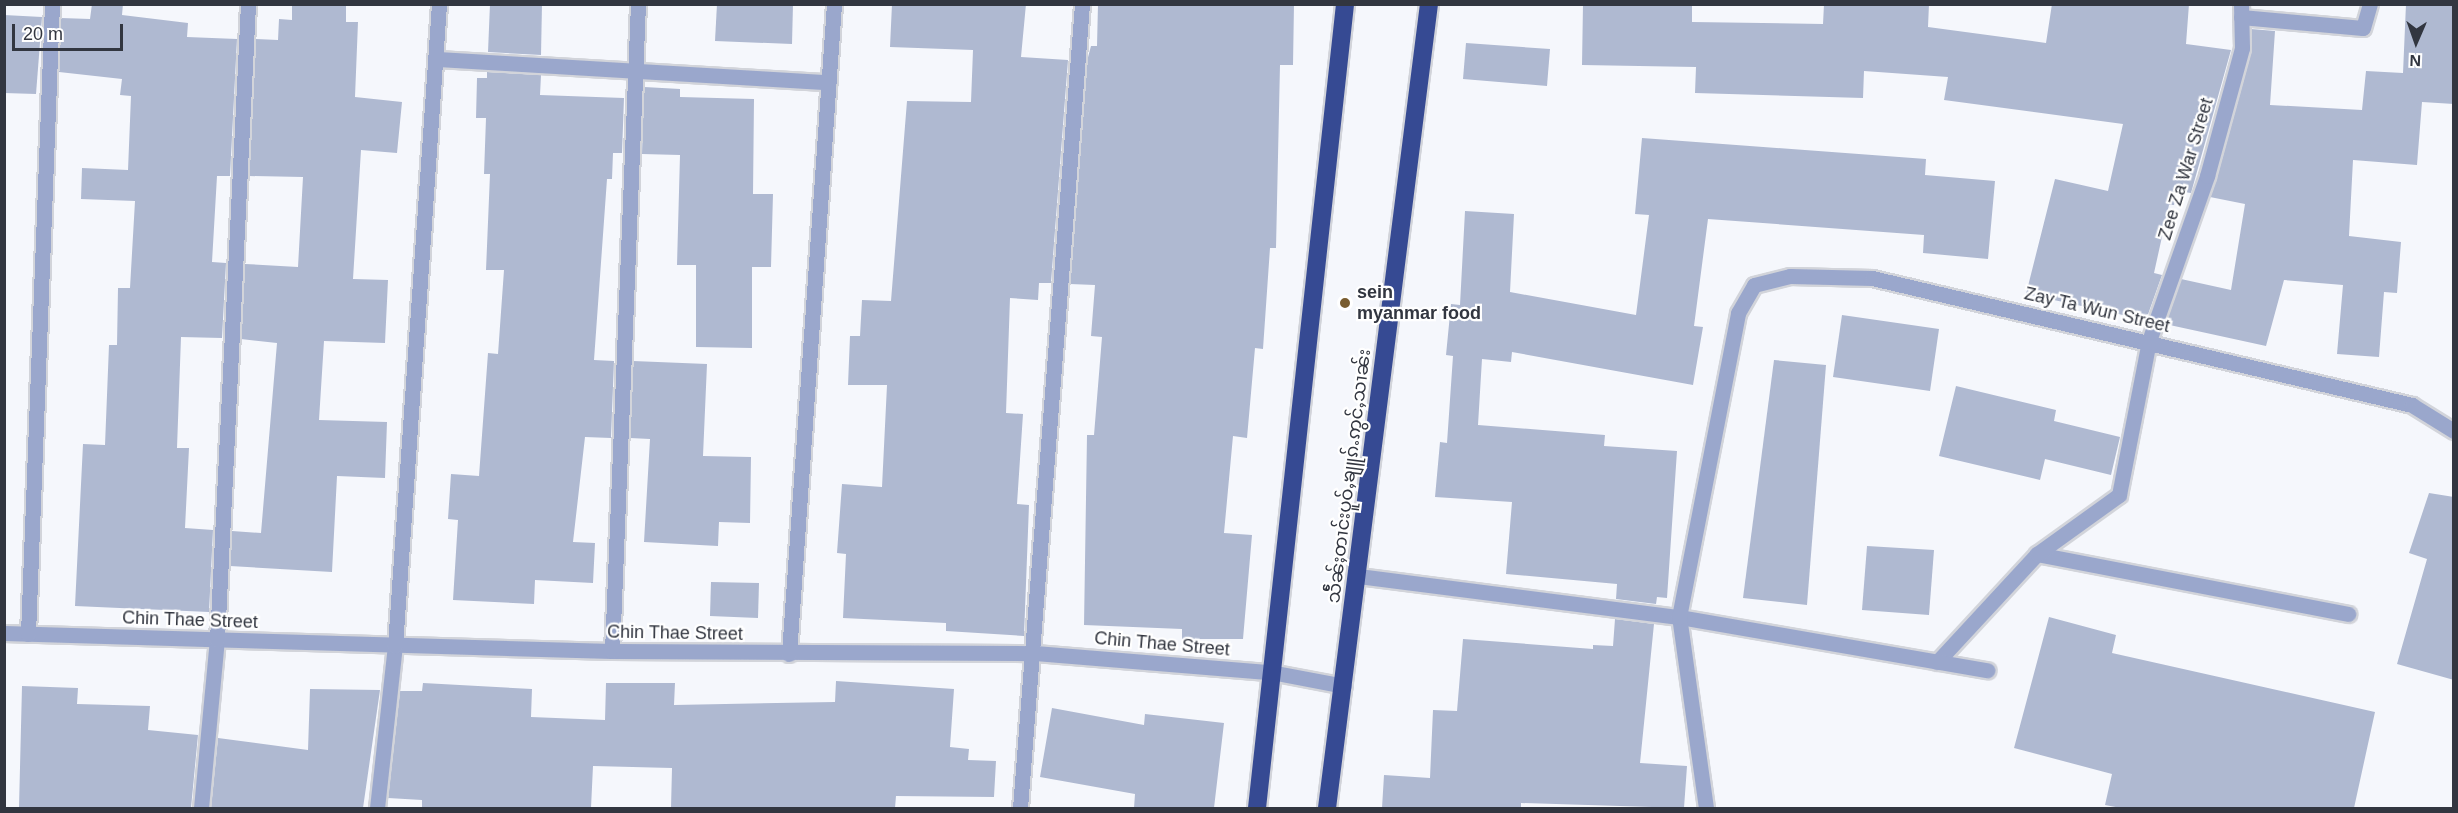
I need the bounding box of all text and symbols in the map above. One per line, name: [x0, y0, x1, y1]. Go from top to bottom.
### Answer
scale bar: [15, 12, 126, 50]
north arrow: [2386, 12, 2446, 72]
text: 20 m: [23, 24, 63, 44]
text: N: [2409, 52, 2421, 69]
street label: Zee Za War Street: [2154, 95, 2218, 243]
place label: sein myanmar food: [1357, 282, 1481, 324]
street label: Zay Ta Wun Street: [2022, 283, 2172, 337]
marker: sein myanmar food: [1338, 296, 1352, 310]
street label: သဵႅၼ်ႈတၢင်းပူဝ်ႇၶျူၵ်ႉဢွင်ႇသၢၼ်း: [1323, 348, 1375, 604]
street label: Chin Thae Street: [122, 607, 258, 633]
street label: Chin Thae Street: [607, 621, 743, 645]
street label: Chin Thae Street: [1093, 627, 1231, 661]

